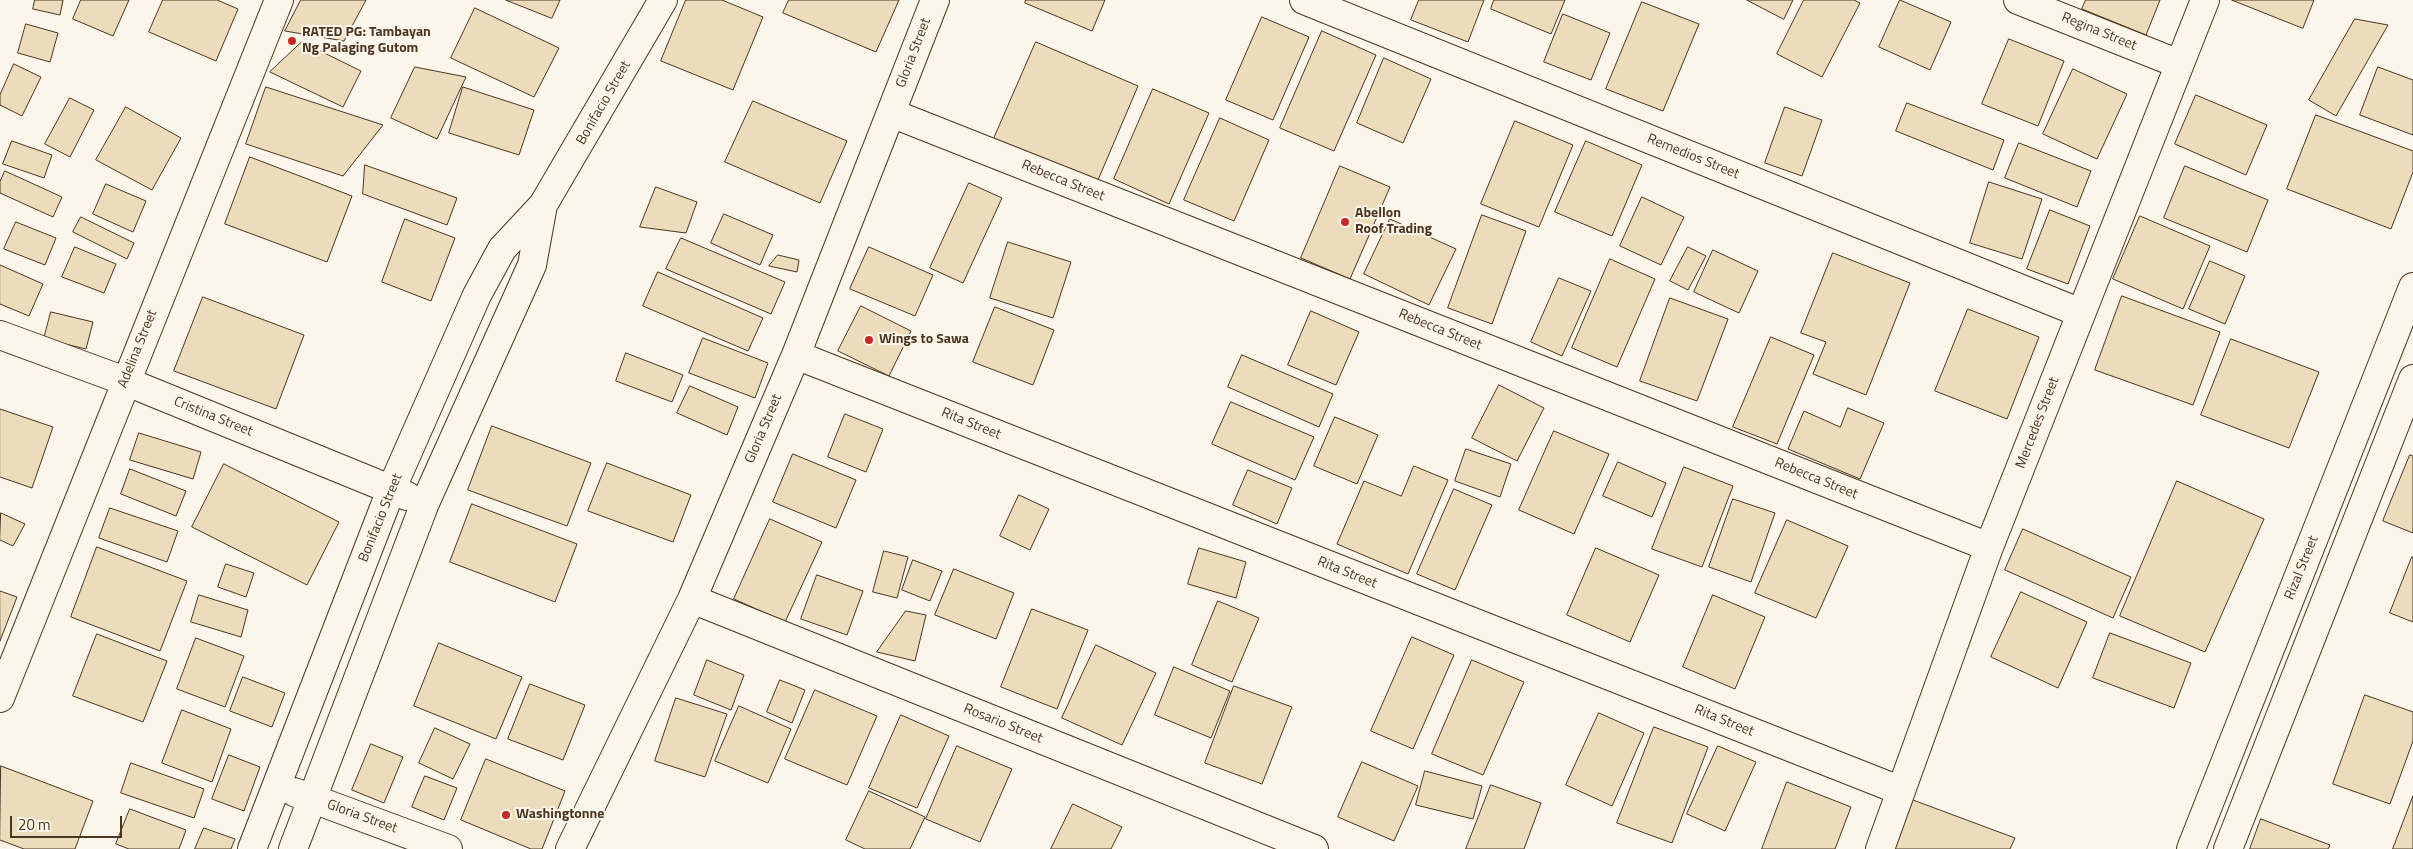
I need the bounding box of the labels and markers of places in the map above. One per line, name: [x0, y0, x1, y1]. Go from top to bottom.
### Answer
place label: RATED PG: Tambayan Ng Palaging Gutom: [302, 25, 431, 58]
marker: RATED PG: Tambayan Ng Palaging Gutom: [286, 35, 298, 47]
place label: Abellon Roof Trading: [1355, 206, 1432, 238]
marker: Abellon Roof Trading: [1339, 216, 1351, 228]
place label: Wings to Sawa: [879, 332, 969, 348]
marker: Wings to Sawa: [863, 334, 875, 346]
place label: Washingtonne: [516, 807, 604, 823]
marker: Washingtonne: [500, 809, 512, 821]

